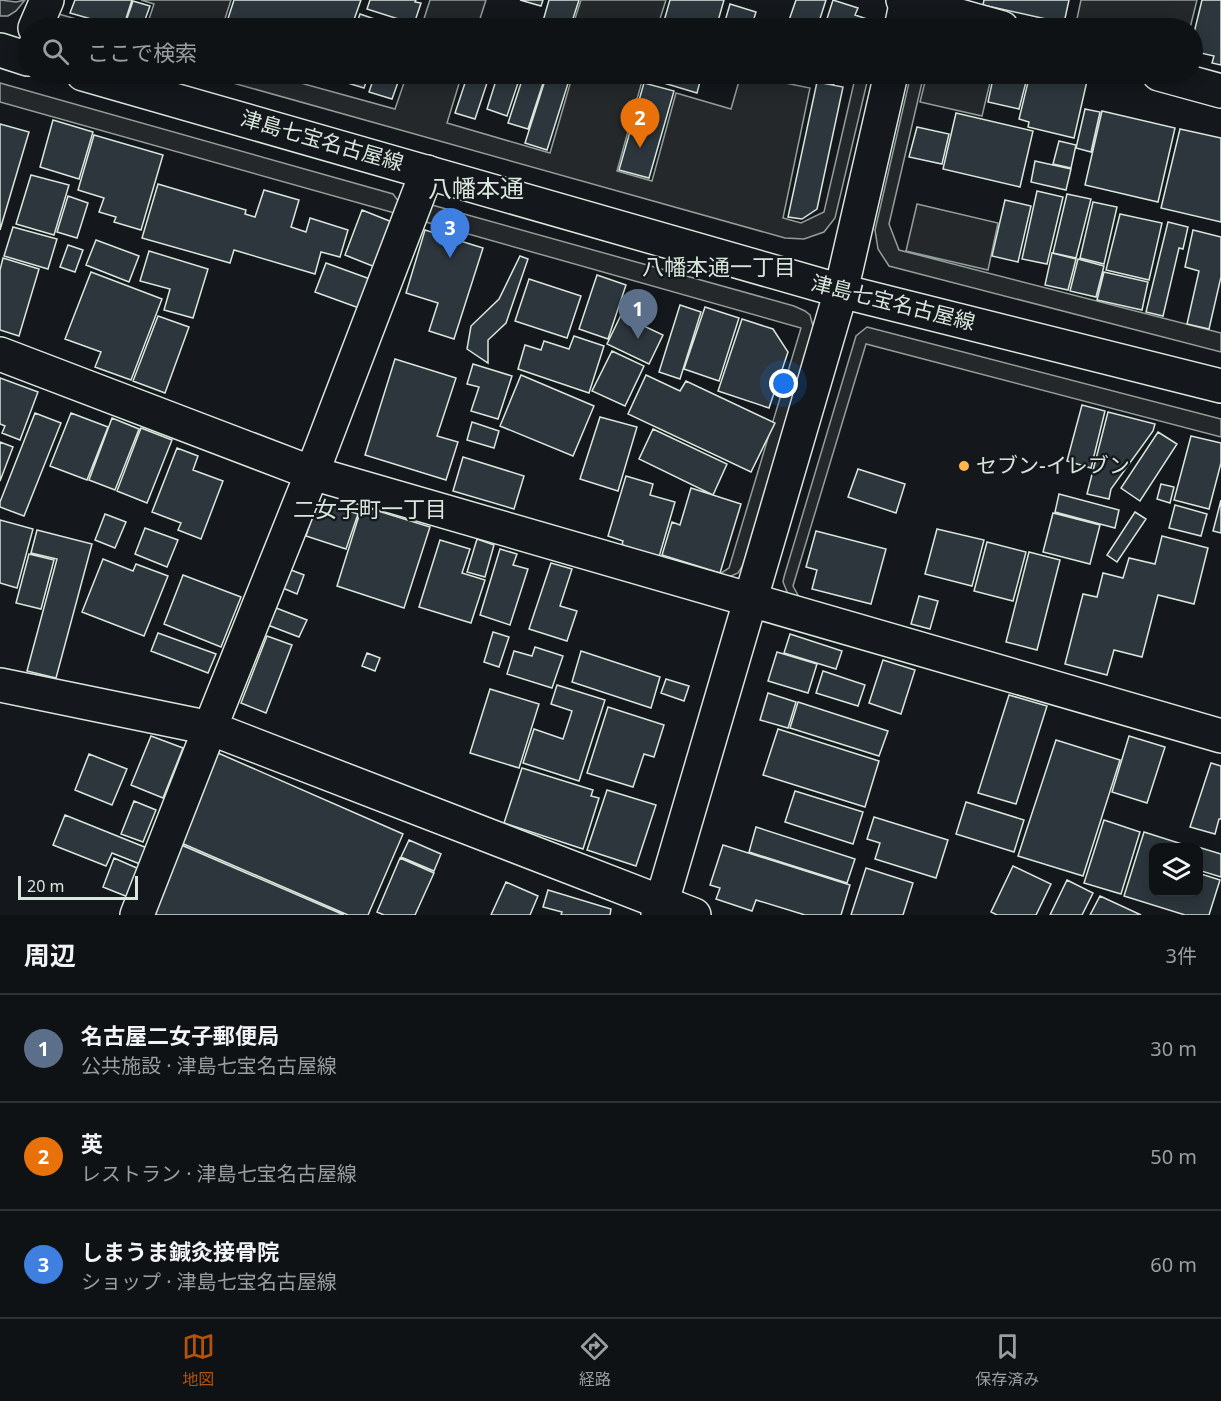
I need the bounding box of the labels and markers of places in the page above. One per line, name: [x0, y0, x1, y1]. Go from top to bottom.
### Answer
pin: 2: [620, 98, 660, 148]
pin: 3: [430, 208, 470, 258]
pin: 1: [618, 290, 658, 339]
place label: セブン-イレブン: [976, 451, 1130, 479]
marker: セブン-イレブン: [957, 459, 971, 473]

